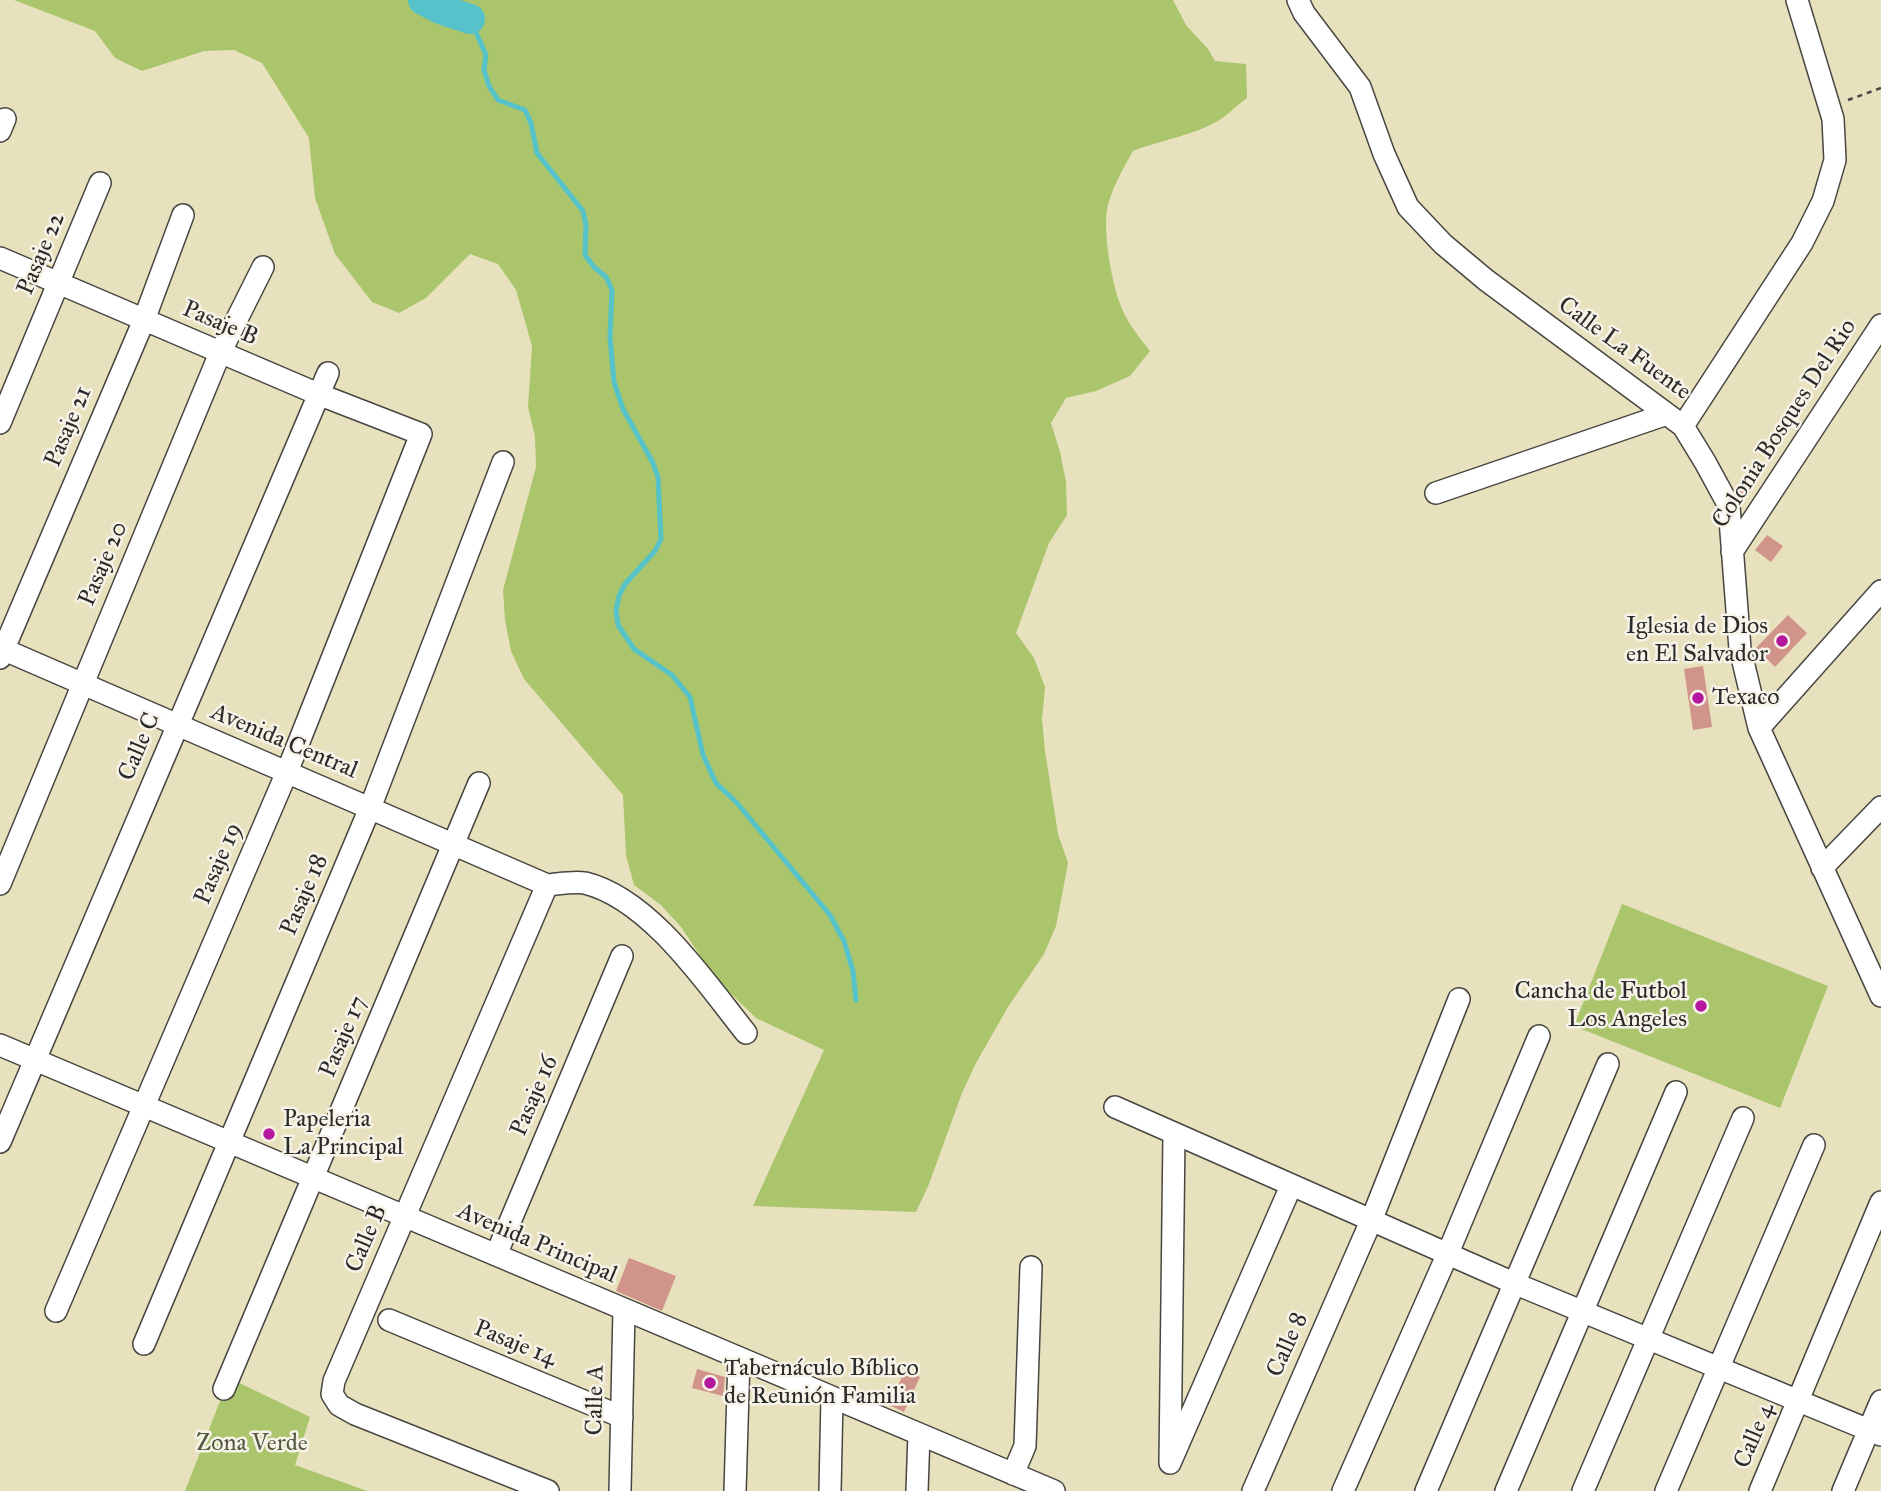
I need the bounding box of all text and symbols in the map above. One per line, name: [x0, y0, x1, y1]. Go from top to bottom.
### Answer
street label: Pasaje 22: [12, 208, 72, 300]
street label: Calle La Fuente: [1552, 291, 1696, 407]
street label: Pasaje B: [178, 295, 262, 353]
street label: Colonia Bosques Del Rio: [1707, 314, 1863, 534]
street label: Pasaje 21: [39, 382, 99, 472]
street label: Pasaje 20: [73, 517, 135, 611]
place label: Iglesia de Dios en El Salvador: [1626, 613, 1768, 669]
marker: Iglesia de Dios en El Salvador: [1774, 633, 1790, 649]
place label: Texaco: [1712, 684, 1780, 712]
marker: Texaco: [1690, 690, 1706, 706]
street label: Avenida Central: [206, 698, 362, 786]
street label: Calle C: [113, 709, 167, 785]
street label: Pasaje 19: [189, 819, 249, 909]
street label: Pasaje 18: [275, 850, 335, 940]
place label: Cancha de Futbol Los Angeles: [1515, 978, 1687, 1034]
street label: Pasaje 17: [314, 992, 374, 1082]
marker: Cancha de Futbol Los Angeles: [1693, 998, 1709, 1014]
street label: Pasaje 16: [505, 1051, 565, 1141]
place label: Papeleria La Principal: [283, 1106, 404, 1162]
marker: Papeleria La Principal: [261, 1126, 277, 1142]
street label: Avenida Principal: [453, 1197, 621, 1291]
street label: Calle B: [340, 1201, 394, 1277]
street label: Calle 8: [1261, 1308, 1315, 1382]
street label: Pasaje 14: [470, 1315, 560, 1373]
place label: Tabernáculo Bíblico de Reunión Familia: [724, 1355, 919, 1411]
street label: Calle A: [581, 1364, 611, 1436]
marker: Tabernáculo Bíblico de Reunión Familia: [702, 1375, 718, 1391]
street label: Calle 4: [1728, 1399, 1782, 1473]
park label: Zona Verde: [196, 1430, 308, 1458]

